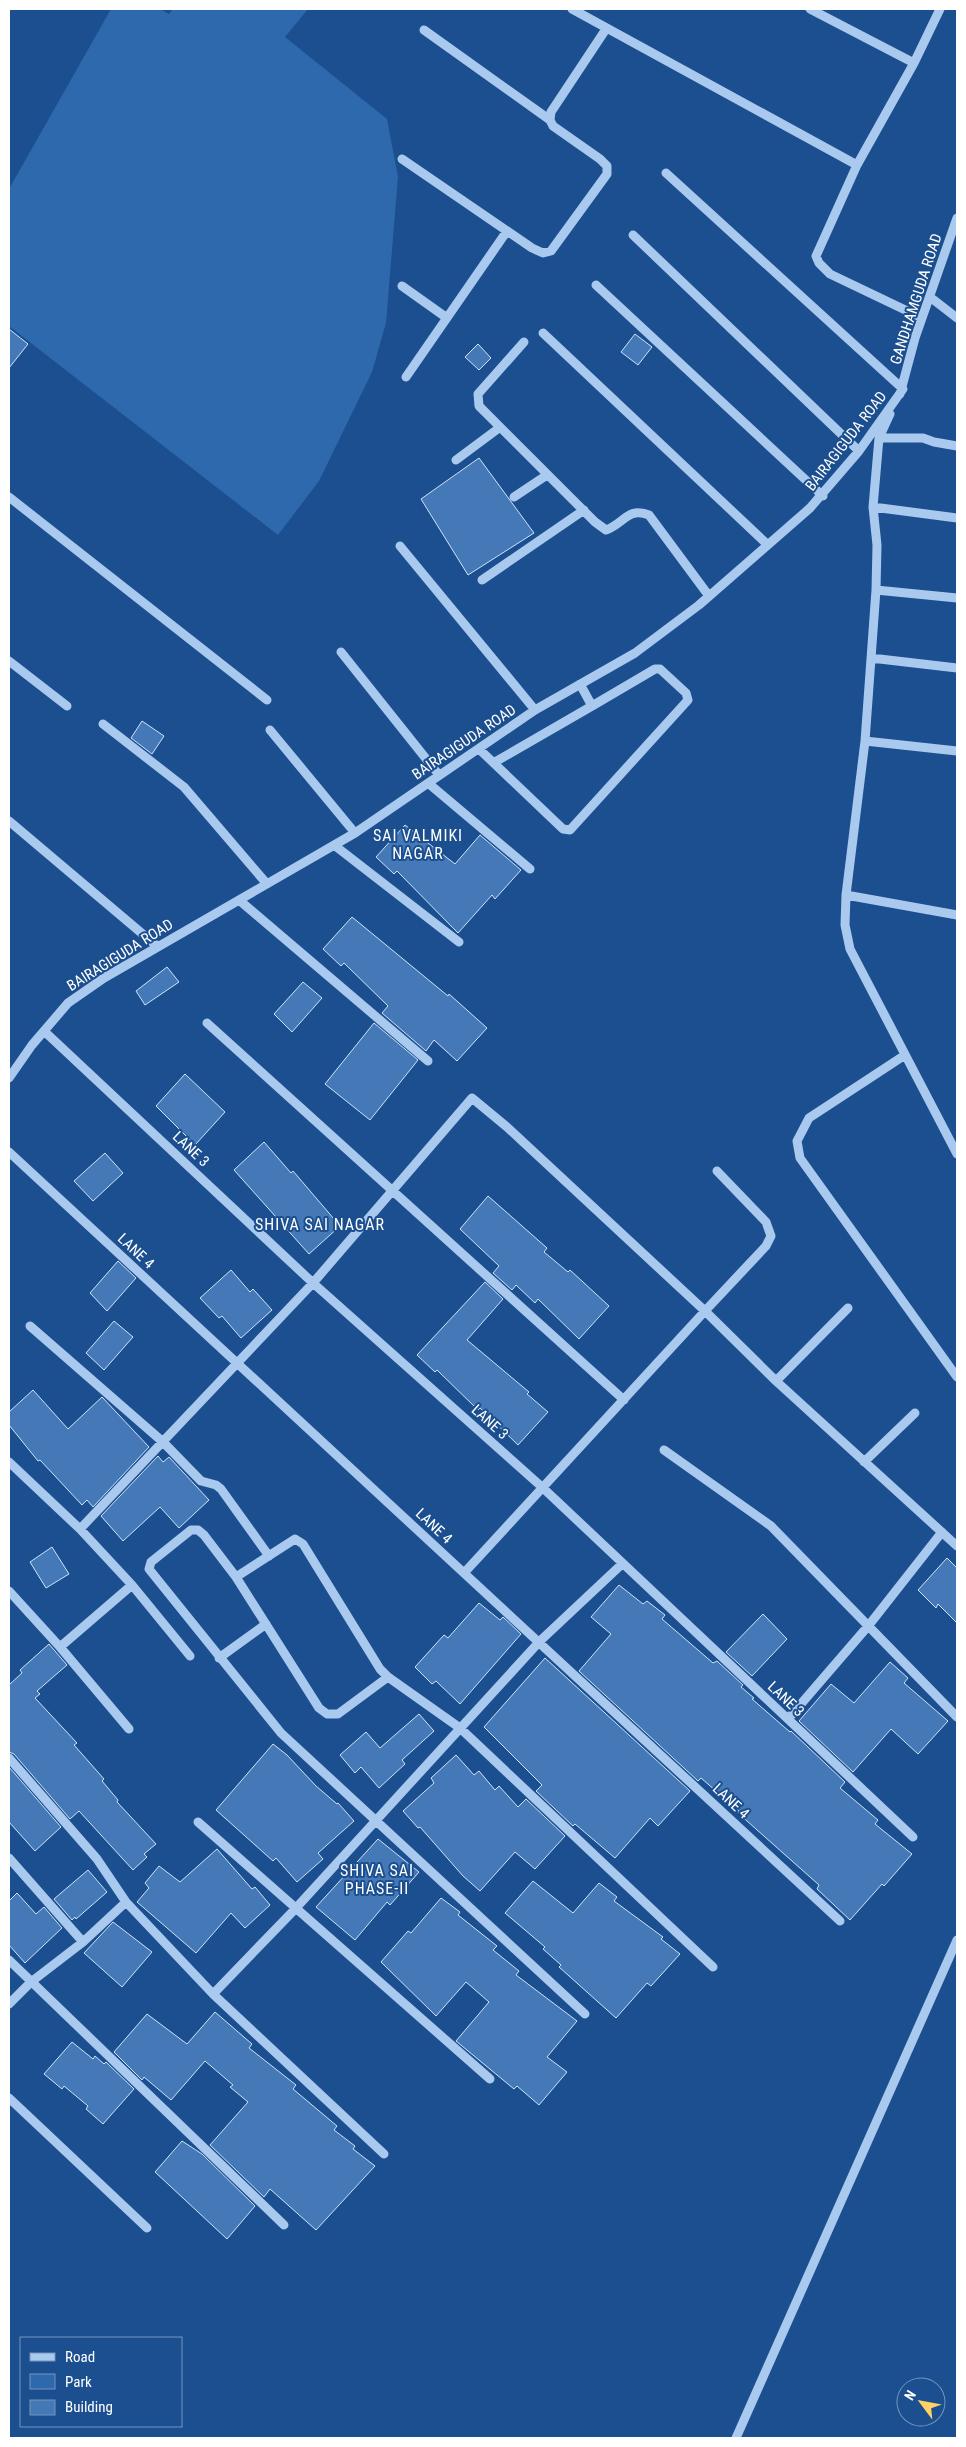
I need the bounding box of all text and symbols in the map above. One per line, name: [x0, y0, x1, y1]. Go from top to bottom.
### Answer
street label: GANDHAMGUDA ROAD: [886, 231, 946, 367]
street label: BAIRAGIGUDA ROAD: [801, 388, 891, 494]
street label: BAIRAGIGUDA ROAD: [409, 701, 519, 783]
district label: SAI VALMIKI NAGAR: [373, 826, 463, 863]
street label: BAIRAGIGUDA ROAD: [64, 915, 176, 995]
street label: LANE 3: [169, 1128, 213, 1170]
district label: SHIVA SAI NAGAR: [255, 1215, 385, 1234]
street label: LANE 4: [114, 1230, 158, 1272]
street label: LANE 3: [468, 1401, 512, 1443]
street label: LANE 4: [412, 1505, 456, 1547]
street label: LANE 3: [764, 1678, 808, 1720]
street label: LANE 4: [709, 1780, 753, 1822]
district label: SHIVA SAI PHASE-II: [340, 1861, 414, 1898]
legend: [20, 2337, 182, 2427]
text: Road: [65, 2348, 95, 2366]
text: Park: [65, 2373, 92, 2391]
north arrow: [896, 2377, 946, 2427]
text: N: [901, 2387, 919, 2403]
text: Building: [65, 2398, 113, 2416]

